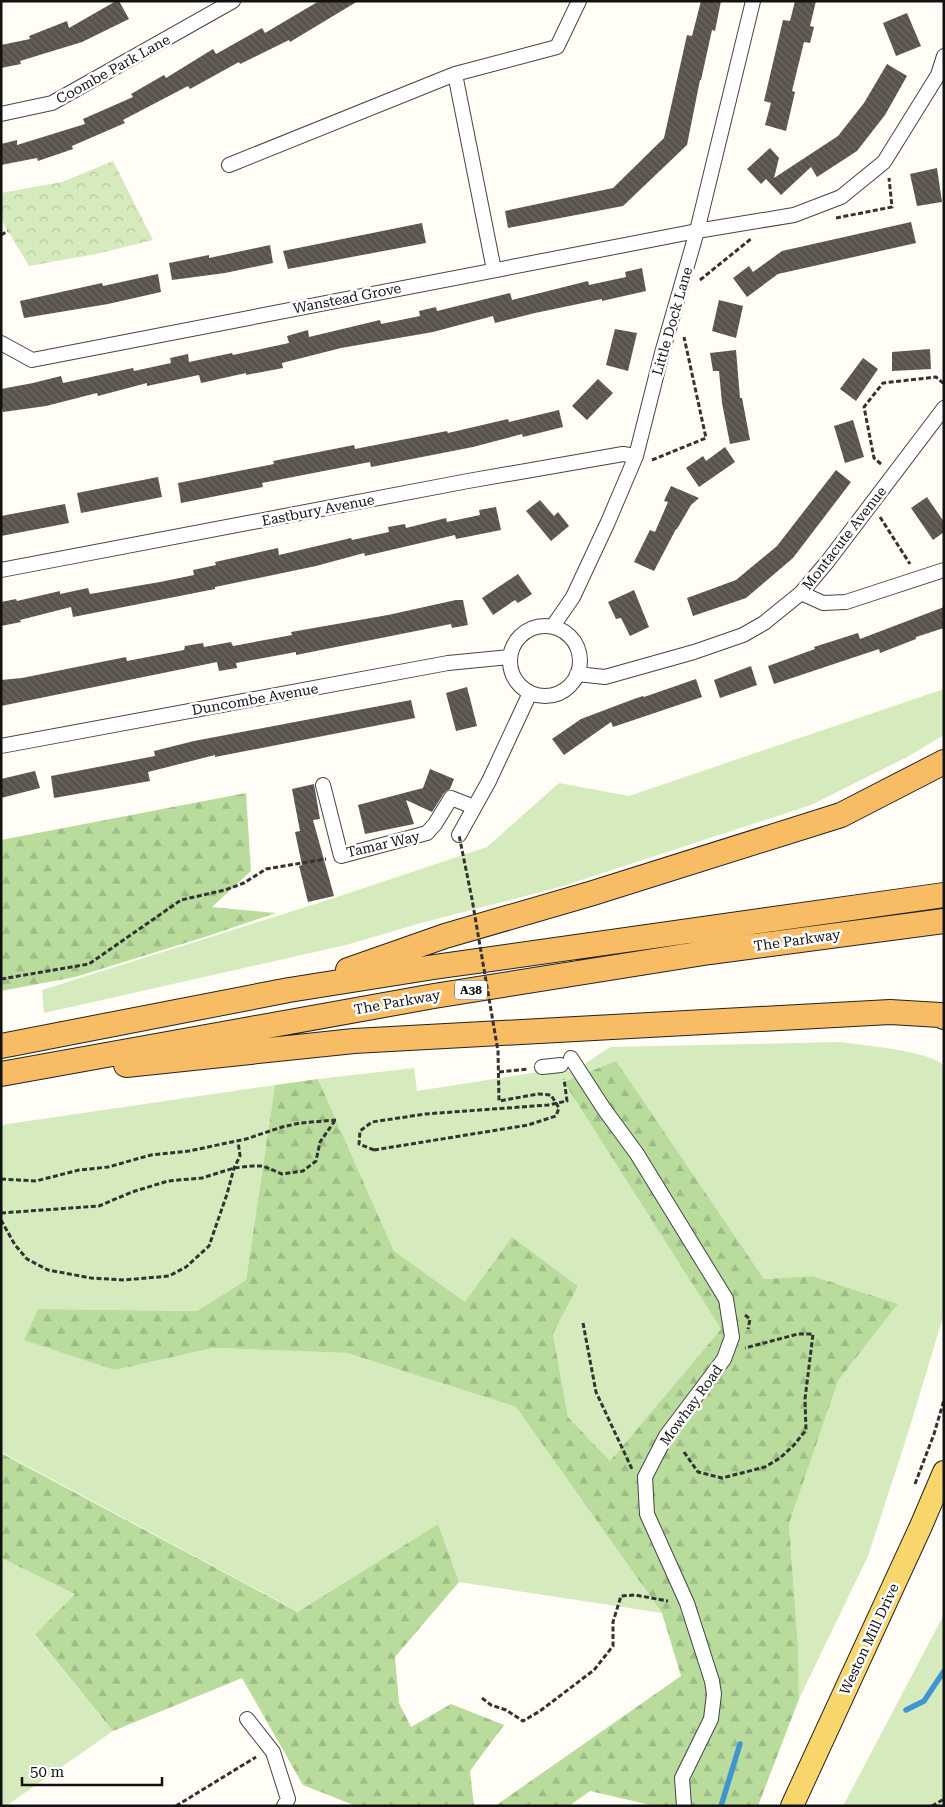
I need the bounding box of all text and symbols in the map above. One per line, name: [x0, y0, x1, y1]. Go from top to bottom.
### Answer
street label: Coombe Park Lane: [53, 31, 173, 107]
street label: Little Dock Lane: [649, 265, 695, 377]
street label: Wanstead Grove: [291, 280, 403, 316]
street label: Montacute Avenue: [799, 483, 889, 593]
street label: Eastbury Avenue: [260, 491, 376, 529]
street label: Duncombe Avenue: [191, 680, 320, 718]
street label: Tamar Way: [345, 828, 422, 860]
street label: The Parkway: [753, 926, 842, 954]
road number: A38: [455, 980, 487, 1000]
street label: The Parkway: [353, 986, 442, 1017]
street label: Mowhay Road: [656, 1362, 726, 1448]
street label: Weston Mill Drive: [836, 1581, 902, 1697]
scale bar: [22, 1754, 162, 1786]
text: 50 m: [30, 1763, 65, 1781]

